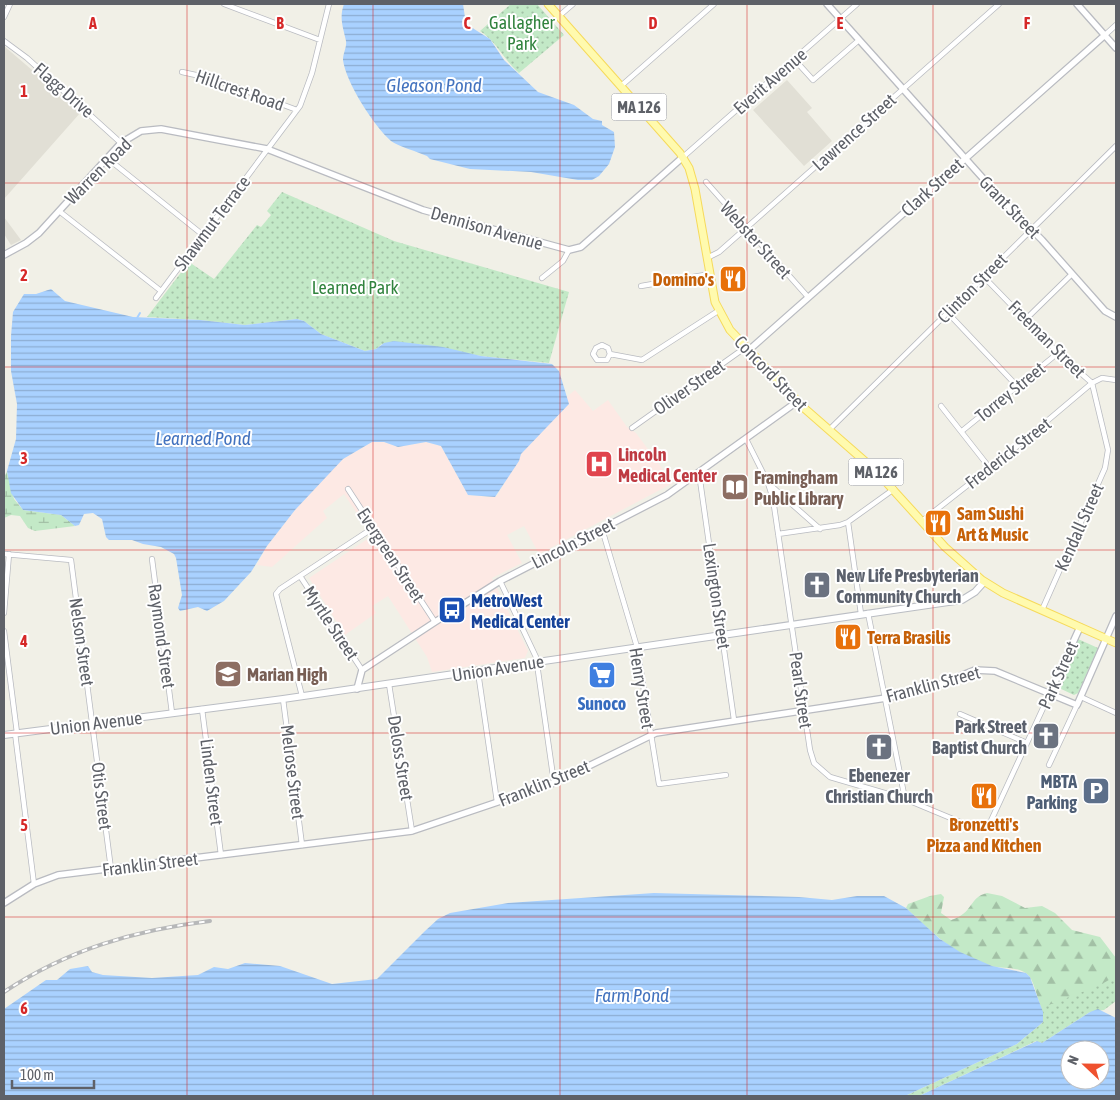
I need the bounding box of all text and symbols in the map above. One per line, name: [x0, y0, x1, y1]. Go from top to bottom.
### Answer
park label: Gallagher Park: [489, 12, 556, 54]
text: A: [88, 14, 97, 32]
text: B: [276, 14, 284, 32]
text: C: [463, 14, 471, 32]
text: D: [649, 14, 658, 32]
text: E: [837, 14, 844, 32]
text: F: [1024, 14, 1031, 32]
street label: Everit Avenue: [729, 44, 811, 118]
street label: Flagg Drive: [30, 58, 98, 122]
street label: Hillcrest Road: [193, 65, 287, 115]
water label: Gleason Pond: [386, 74, 482, 96]
text: 1: [20, 82, 28, 100]
street label: Lawrence Street: [808, 89, 900, 175]
road number: MA 126: [612, 94, 666, 120]
street label: Warren Road: [60, 133, 136, 209]
street label: Clark Street: [897, 154, 967, 220]
street label: Shawmut Terrace: [170, 171, 254, 275]
street label: Grant Street: [975, 171, 1045, 243]
street label: Webster Street: [716, 197, 796, 283]
street label: Dennison Avenue: [429, 202, 545, 254]
street label: Clinton Street: [933, 249, 1011, 327]
restaurant icon: Domino's: [718, 264, 748, 294]
text: 2: [20, 266, 28, 284]
place label: Domino's: [653, 269, 715, 290]
park label: Learned Park: [312, 277, 398, 298]
street label: Freeman Street: [1004, 296, 1090, 382]
street label: Concord Street: [730, 331, 812, 415]
street label: Oliver Street: [649, 355, 729, 419]
street label: Torrey Street: [971, 358, 1049, 426]
street label: Frederick Street: [961, 413, 1055, 493]
water label: Learned Pond: [155, 427, 251, 449]
place label: Lincoln Medical Center: [618, 444, 717, 486]
text: 3: [20, 449, 28, 467]
hospital icon: Lincoln Medical Center: [584, 449, 614, 479]
road number: MA 126: [848, 458, 904, 486]
place label: Framingham Public Library: [754, 467, 844, 509]
library icon: Framingham Public Library: [720, 472, 750, 502]
street label: Kendall Street: [1050, 480, 1108, 574]
place label: Sam Sushi Art & Music: [956, 503, 1029, 545]
street label: Evergreen Street: [353, 504, 429, 606]
restaurant icon: Sam Sushi Art & Music: [923, 508, 953, 538]
street label: Lincoln Street: [528, 513, 618, 573]
street label: Lexington Street: [699, 542, 735, 650]
place label: New Life Presbyterian Community Church: [836, 565, 979, 607]
church icon: New Life Presbyterian Community Church: [802, 570, 832, 600]
street label: Raymond Street: [144, 582, 180, 690]
street label: Myrtle Street: [299, 582, 363, 664]
place label: MetroWest Medical Center: [471, 590, 570, 632]
bus stop icon: MetroWest Medical Center: [437, 595, 467, 625]
street label: Nelson Street: [65, 596, 99, 688]
restaurant icon: Terra Brasilis: [833, 622, 863, 652]
place label: Terra Brasilis: [867, 627, 951, 648]
text: 4: [19, 632, 28, 650]
street label: Park Street: [1034, 638, 1082, 712]
street label: Henry Street: [625, 646, 659, 730]
street label: Union Avenue: [450, 650, 546, 686]
street label: Pearl Street: [785, 650, 817, 730]
school or university icon: Marian High: [213, 659, 243, 689]
supermarket icon: Sunoco: [587, 660, 617, 690]
street label: Franklin Street: [884, 661, 982, 707]
place label: Marian High: [247, 664, 328, 685]
place label: Sunoco: [578, 693, 626, 714]
street label: Union Avenue: [49, 707, 143, 739]
street label: Deloss Street: [384, 714, 418, 802]
place label: Park Street Baptist Church: [932, 716, 1028, 758]
church icon: Park Street Baptist Church: [1031, 721, 1061, 751]
street label: Melrose Street: [277, 723, 309, 821]
church icon: Ebenezer Christian Church: [864, 732, 894, 762]
street label: Linden Street: [196, 737, 228, 827]
street label: Franklin Street: [495, 755, 593, 811]
street label: Otis Street: [87, 761, 117, 831]
place label: Ebenezer Christian Church: [825, 765, 933, 807]
place label: MBTA Parking: [1026, 771, 1077, 813]
parking icon: MBTA Parking: [1081, 776, 1111, 806]
restaurant icon: Bronzetti's Pizza and Kitchen: [969, 781, 999, 811]
place label: Bronzetti's Pizza and Kitchen: [927, 814, 1042, 856]
text: 5: [20, 816, 28, 834]
street label: Franklin Street: [101, 848, 199, 880]
water label: Farm Pond: [595, 984, 669, 1006]
text: 6: [20, 999, 28, 1017]
north arrow: [1060, 1040, 1110, 1090]
text: N: [1064, 1053, 1082, 1067]
scale bar: [12, 1058, 95, 1090]
text: 100 m: [20, 1066, 54, 1083]

